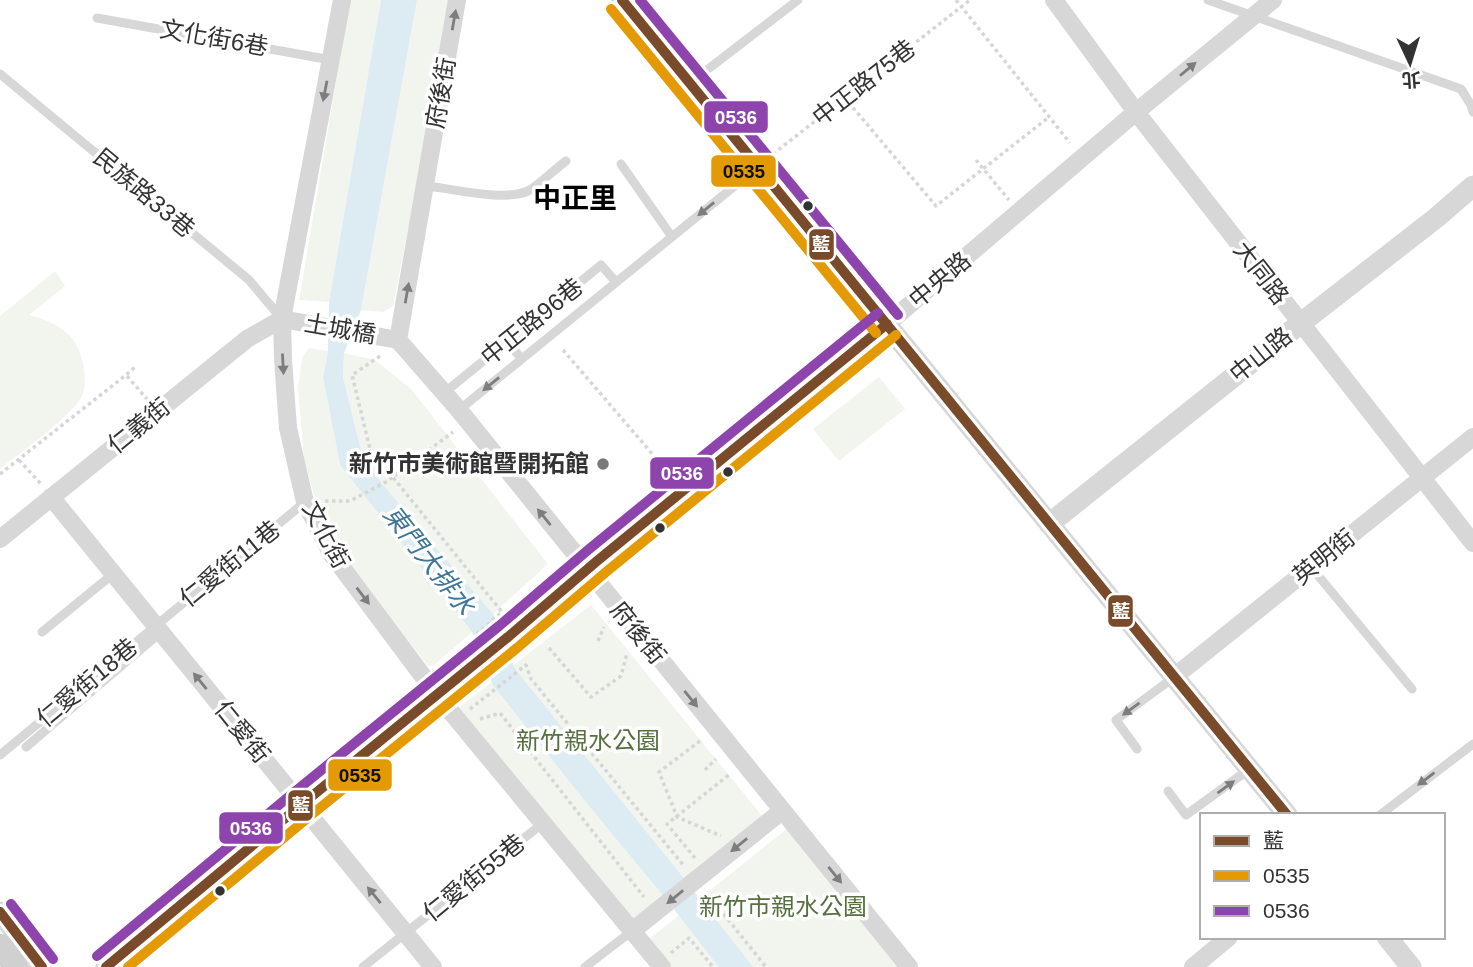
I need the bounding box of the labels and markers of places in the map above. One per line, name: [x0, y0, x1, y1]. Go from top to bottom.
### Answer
unlabelled marker: [801, 199, 815, 213]
place label: 新竹市美術館暨開拓館: [349, 450, 589, 477]
marker: 新竹市美術館暨開拓館: [595, 456, 611, 472]
unlabelled marker: [721, 465, 735, 479]
unlabelled marker: [653, 521, 667, 535]
unlabelled marker: [213, 884, 227, 898]

